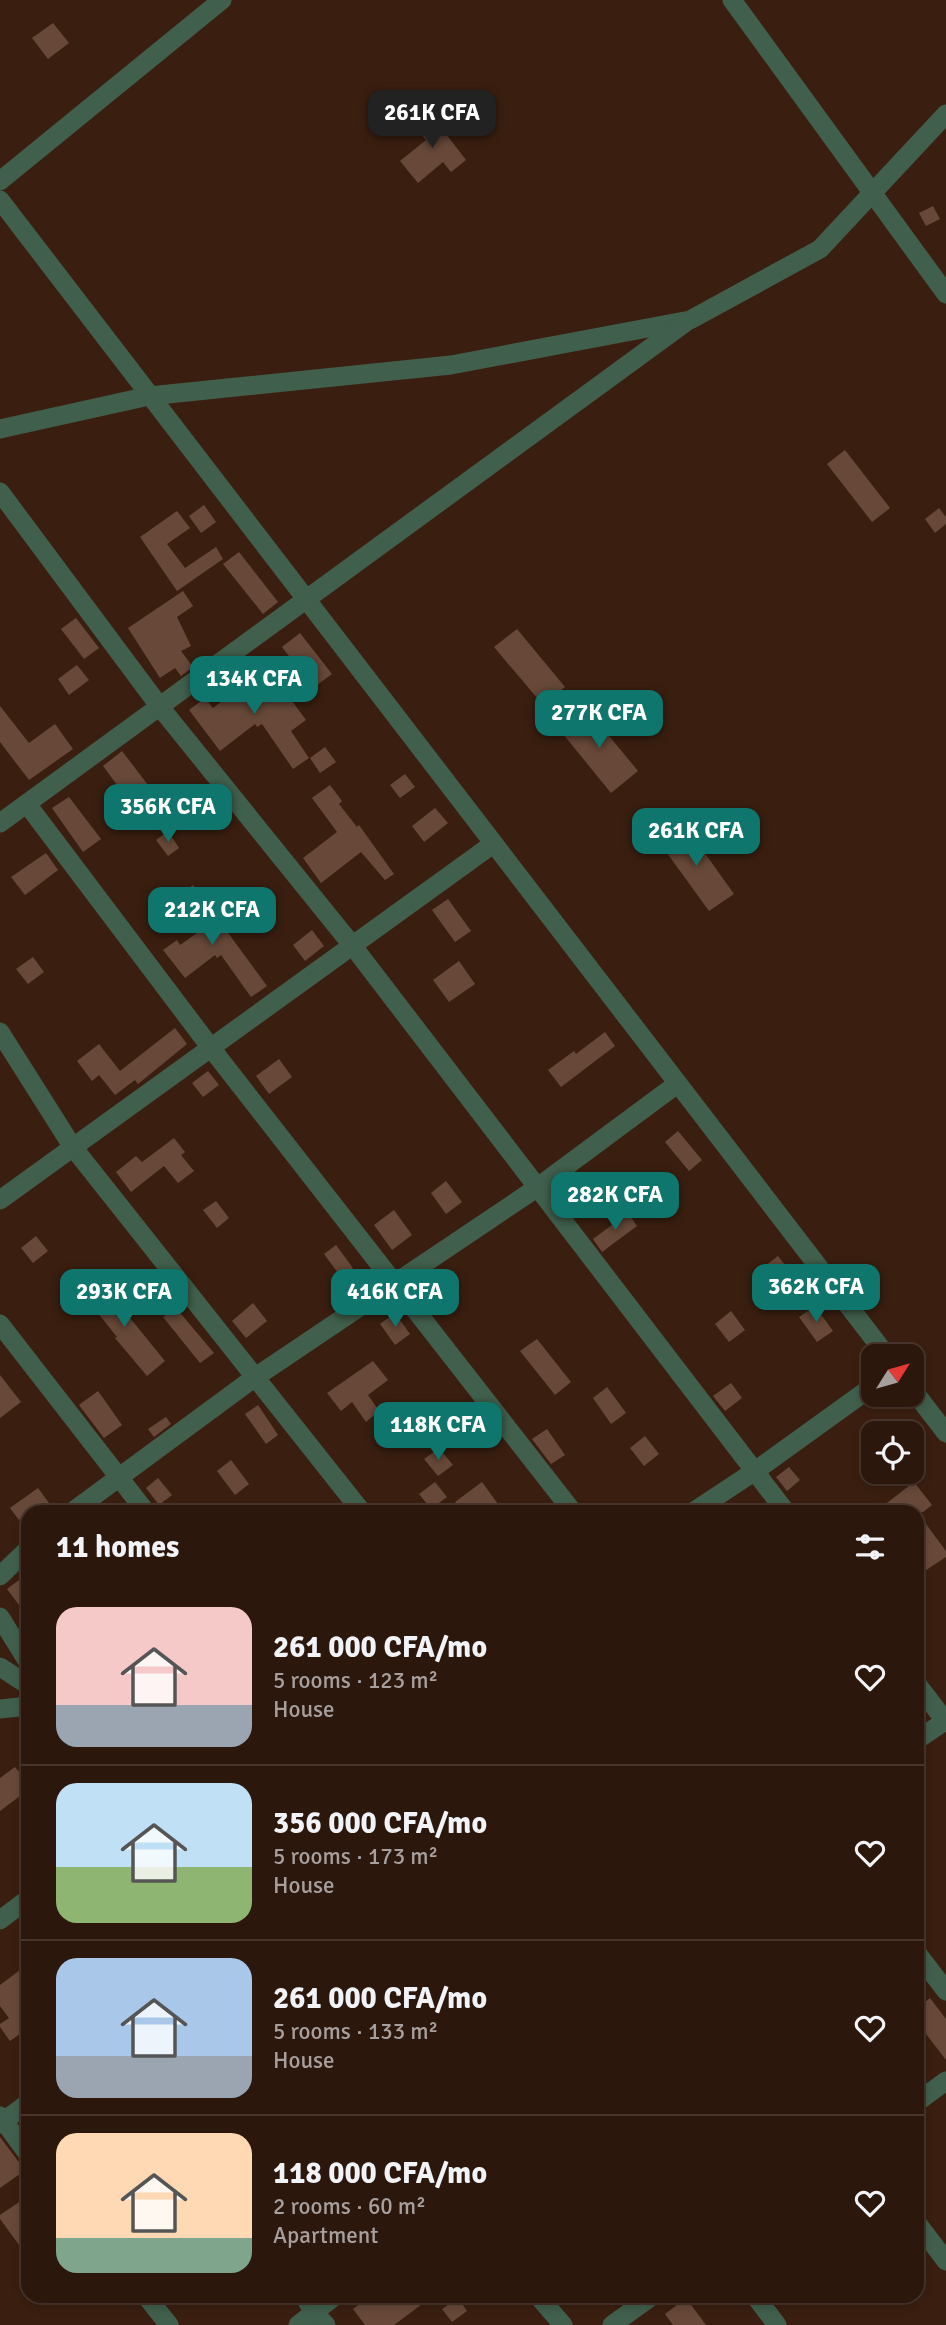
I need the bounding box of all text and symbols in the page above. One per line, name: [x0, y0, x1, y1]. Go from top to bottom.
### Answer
pin: 261K CFA: [360, 90, 504, 150]
text: 261K CFA: [384, 98, 480, 127]
pin: 134K CFA: [182, 656, 326, 716]
text: 134K CFA: [206, 664, 302, 693]
pin: 277K CFA: [527, 690, 671, 750]
text: 277K CFA: [551, 698, 647, 727]
pin: 356K CFA: [96, 784, 240, 844]
text: 356K CFA: [120, 792, 216, 821]
pin: 261K CFA: [624, 808, 768, 868]
text: 261K CFA: [648, 816, 744, 845]
pin: 212K CFA: [140, 888, 284, 947]
text: 212K CFA: [164, 895, 260, 924]
pin: 282K CFA: [543, 1172, 687, 1232]
text: 282K CFA: [567, 1180, 663, 1209]
pin: 362K CFA: [744, 1264, 888, 1324]
pin: 293K CFA: [52, 1270, 196, 1329]
pin: 416K CFA: [323, 1270, 467, 1329]
text: 362K CFA: [768, 1272, 864, 1301]
text: 293K CFA: [76, 1277, 172, 1306]
text: 416K CFA: [347, 1277, 443, 1306]
north arrow: [861, 1344, 924, 1407]
map controls: [861, 1344, 924, 1484]
pin: 118K CFA: [366, 1402, 510, 1462]
text: 118K CFA: [390, 1410, 486, 1439]
button: locate: [861, 1421, 924, 1484]
icon: filters: [851, 1528, 889, 1566]
text: 11 homes: [56, 1529, 179, 1566]
text: 261 000 CFA/mo: [273, 1629, 487, 1666]
icon: home: [112, 1635, 196, 1719]
icon: heart: [851, 1658, 889, 1696]
text: 5 rooms · 123 m²: [273, 1666, 438, 1695]
text: House: [273, 1695, 335, 1724]
text: 356 000 CFA/mo: [273, 1805, 487, 1842]
icon: home: [112, 1811, 196, 1895]
icon: heart: [851, 1834, 889, 1872]
text: 5 rooms · 173 m²: [273, 1842, 438, 1871]
text: House: [273, 1871, 335, 1900]
text: 261 000 CFA/mo: [273, 1980, 487, 2017]
icon: home: [112, 1986, 196, 2070]
icon: heart: [851, 2009, 889, 2047]
text: 5 rooms · 133 m²: [273, 2017, 438, 2046]
text: House: [273, 2046, 335, 2075]
text: 118 000 CFA/mo: [273, 2155, 487, 2192]
icon: home: [112, 2161, 196, 2245]
icon: heart: [851, 2184, 889, 2222]
text: 2 rooms · 60 m²: [273, 2192, 426, 2221]
text: Apartment: [273, 2221, 378, 2250]

